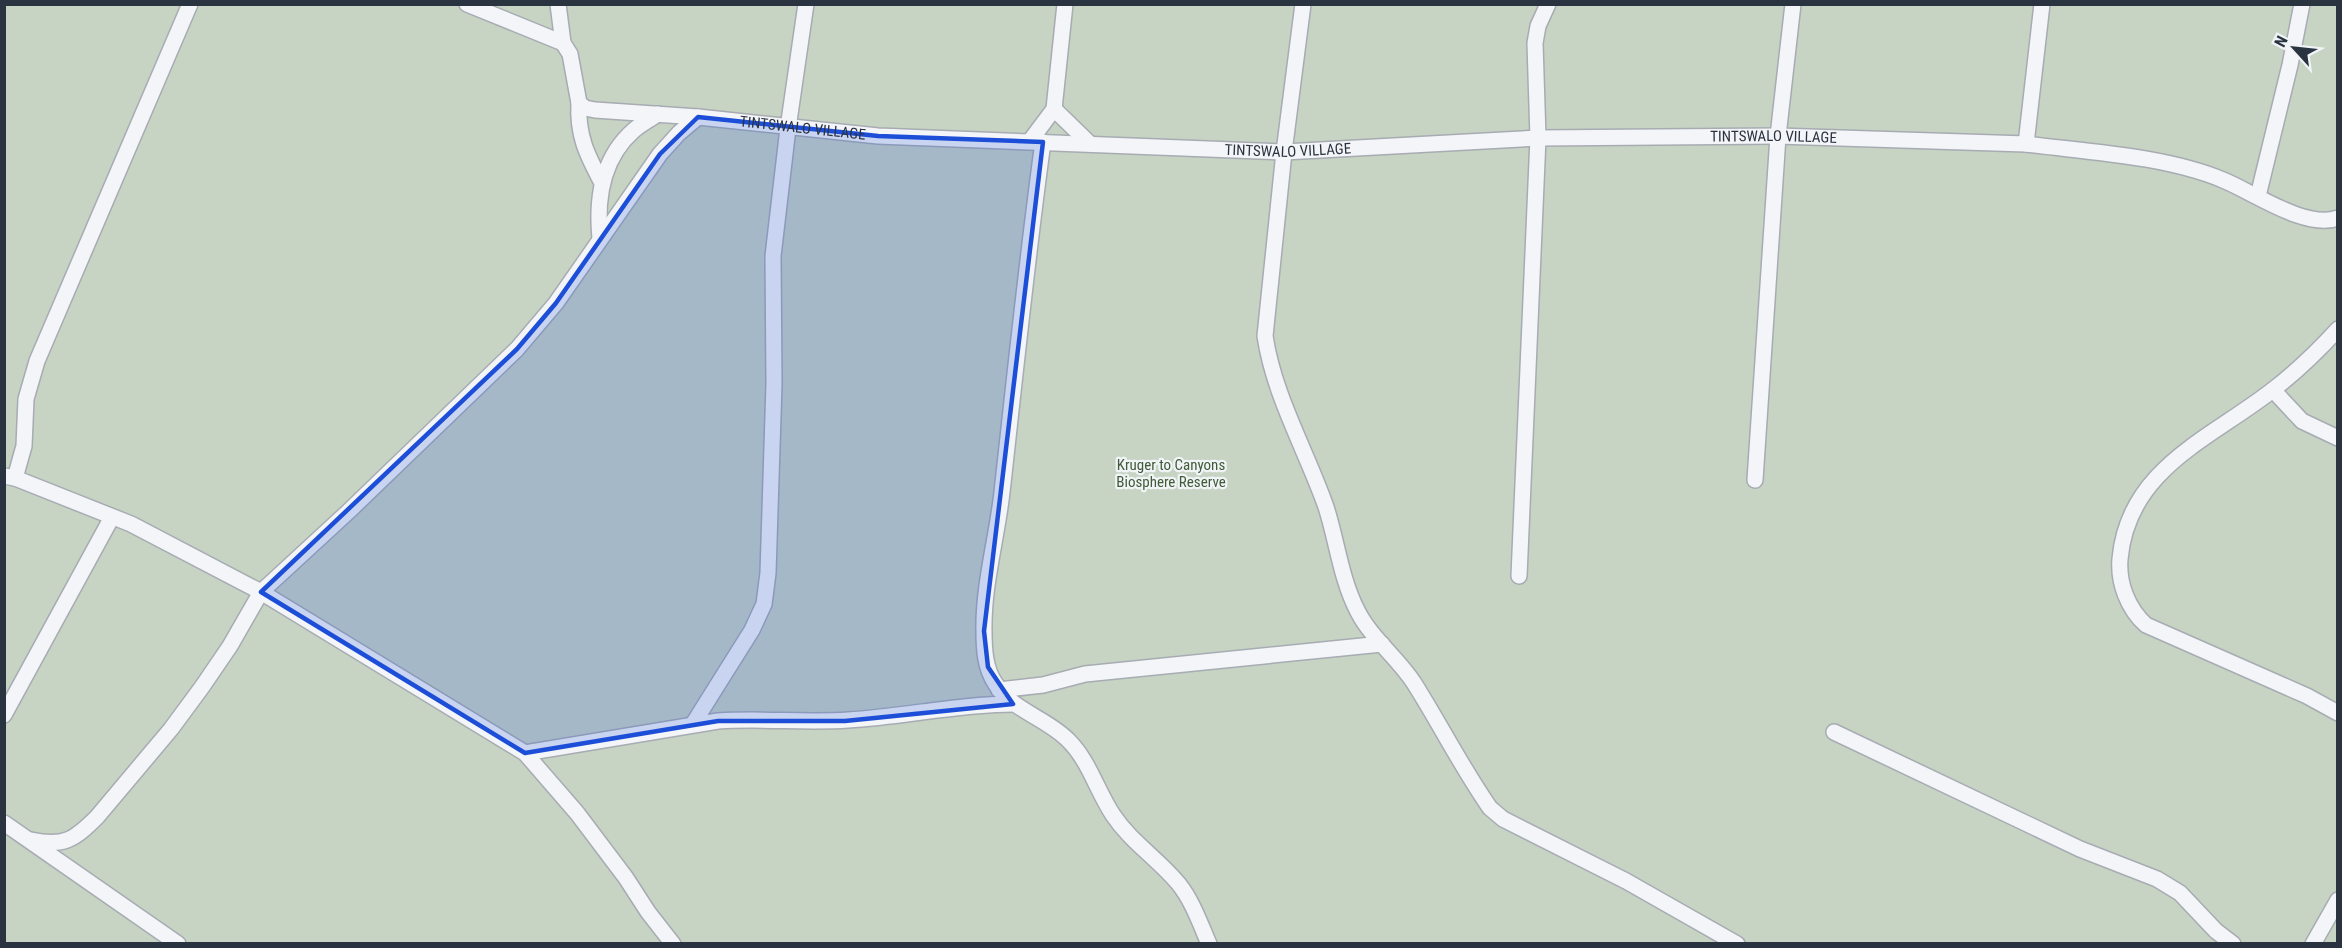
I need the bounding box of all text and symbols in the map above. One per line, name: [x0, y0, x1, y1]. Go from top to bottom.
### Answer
north arrow: [2264, 18, 2324, 78]
text: N: [2270, 33, 2292, 50]
street label: TINTSWALO VILLAGE: [739, 112, 867, 144]
street label: TINTSWALO VILLAGE: [1710, 127, 1837, 147]
street label: TINTSWALO VILLAGE: [1224, 139, 1352, 161]
park label: Kruger to Canyons Biosphere Reserve: [1116, 456, 1226, 491]

